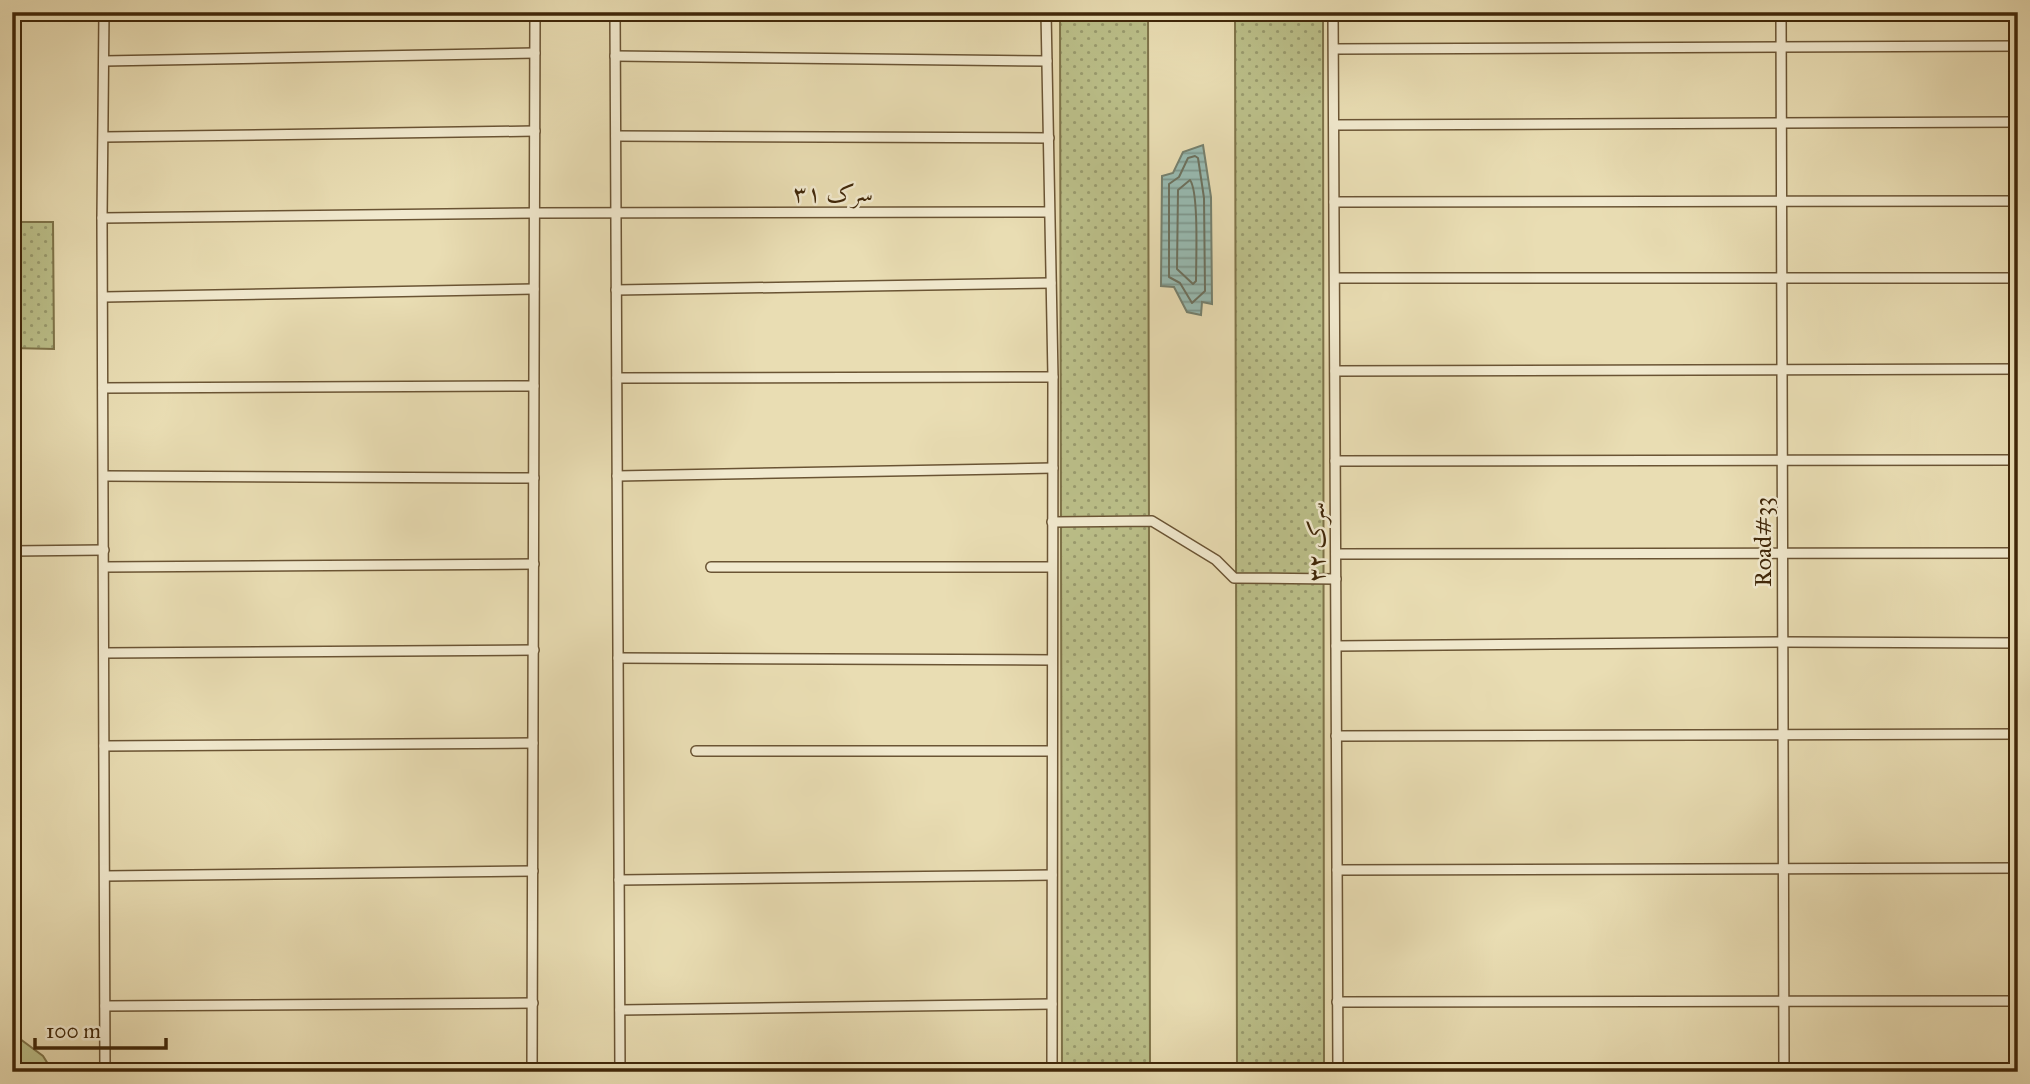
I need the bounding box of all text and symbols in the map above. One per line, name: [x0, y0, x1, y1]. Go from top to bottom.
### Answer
street label: سرک ۳۱: [793, 178, 873, 209]
street label: Road#33: [1748, 497, 1778, 587]
street label: سرک ۳۲: [1301, 502, 1332, 582]
scale bar: [35, 1007, 166, 1051]
text: 100 m: [46, 1018, 101, 1044]

